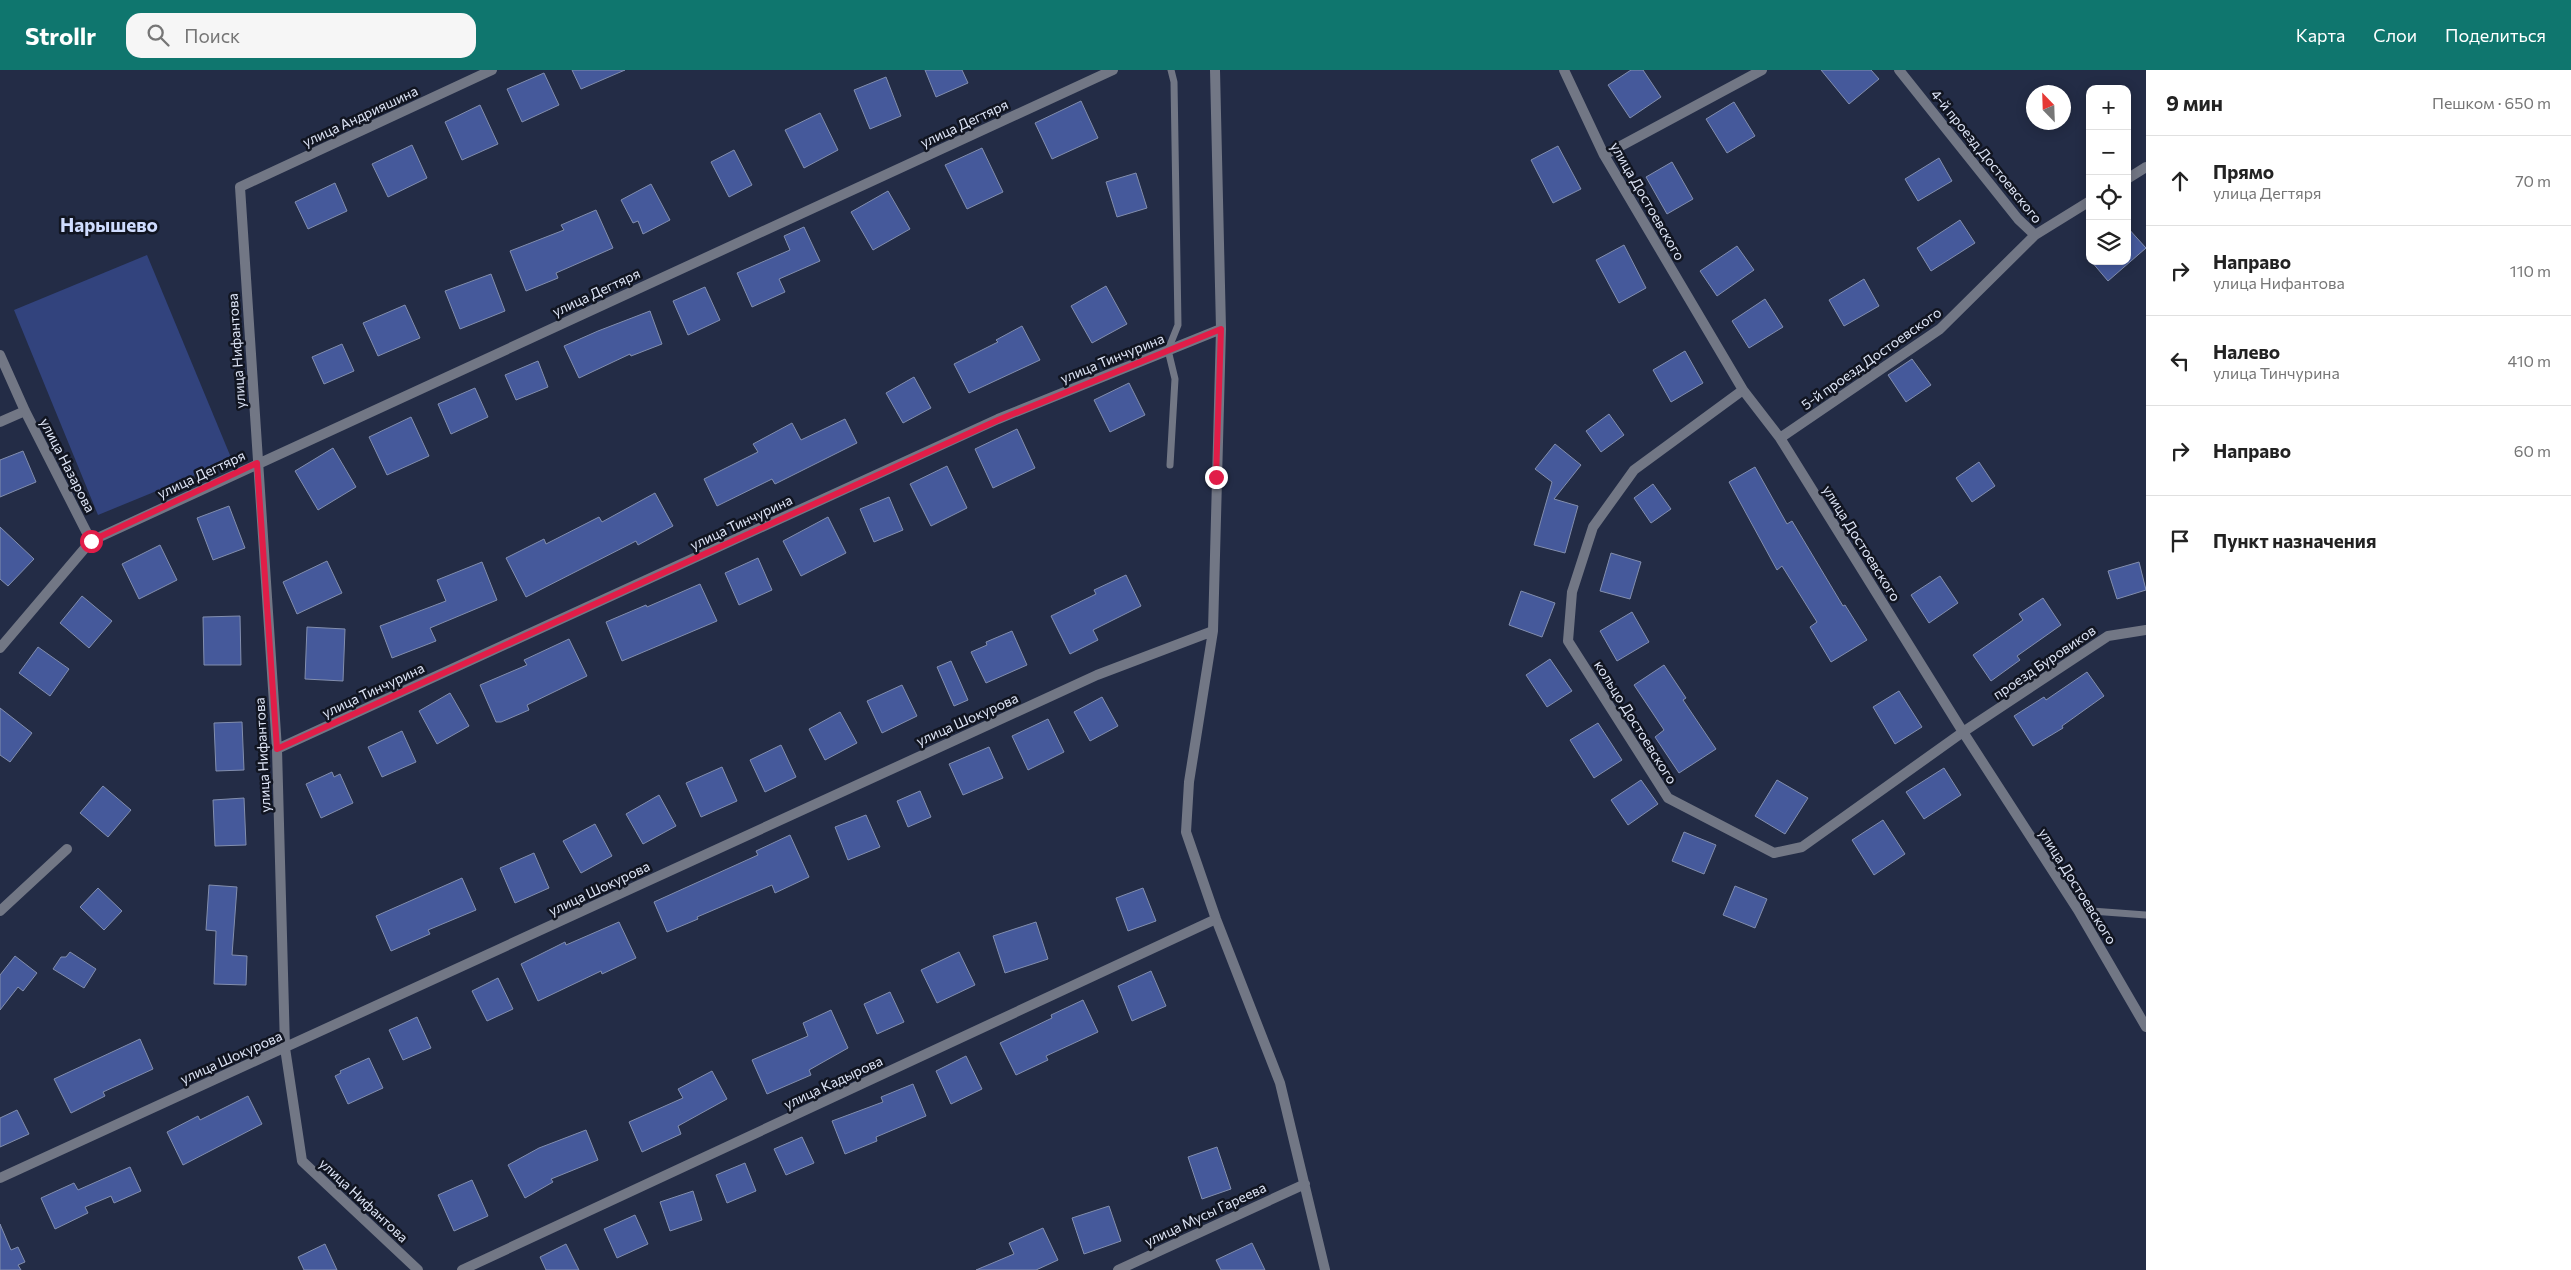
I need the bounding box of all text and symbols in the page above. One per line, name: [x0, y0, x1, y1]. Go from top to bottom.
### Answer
search box: [126, 13, 476, 58]
text: Strollr: [25, 21, 96, 50]
icon: search: [144, 21, 172, 49]
text: Поиск: [184, 24, 240, 47]
text: Карта: [2296, 24, 2345, 46]
text: Слои: [2373, 24, 2417, 46]
text: Поделиться: [2445, 24, 2546, 46]
street label: улица Андрияшина: [300, 82, 420, 150]
north arrow: [2026, 85, 2071, 130]
map controls: [2086, 85, 2131, 265]
button: +: [2086, 85, 2131, 130]
street label: 4-й проезд Достоевского: [1928, 86, 2046, 226]
text: 9 мин: [2166, 90, 2223, 115]
text: Пешком · 650 m: [2432, 93, 2551, 112]
street label: улица Дегтяря: [917, 95, 1011, 151]
button: −: [2086, 130, 2131, 175]
street label: улица Достоевского: [1607, 139, 1689, 263]
text: Прямо: [2213, 160, 2274, 183]
icon: ahead: [2166, 167, 2194, 195]
text: 70 m: [2515, 171, 2551, 190]
button: locate: [2086, 175, 2131, 220]
text: улица Дегтяря: [2213, 183, 2322, 202]
district label: Нарышево: [60, 213, 158, 236]
button: layers: [2086, 220, 2131, 265]
text: Направо: [2213, 250, 2291, 273]
icon: right: [2166, 257, 2194, 285]
text: 110 m: [2510, 261, 2551, 280]
street label: улица Дегтяря: [549, 264, 643, 320]
text: улица Нифантова: [2213, 273, 2345, 292]
street label: улица Нифантова: [223, 293, 249, 409]
street label: 5-й проезд Достоевского: [1798, 303, 1944, 413]
street label: улица Тинчурина: [1057, 329, 1167, 387]
text: Налево: [2213, 340, 2280, 363]
icon: left: [2166, 347, 2194, 375]
text: 410 m: [2508, 351, 2551, 370]
text: улица Тинчурина: [2213, 363, 2340, 382]
street label: улица Назарова: [37, 415, 99, 515]
icon: right: [2166, 437, 2194, 465]
text: Направо: [2213, 439, 2291, 462]
text: 60 m: [2514, 441, 2551, 460]
street label: улица Дегтяря: [154, 446, 248, 502]
route end: [1205, 466, 1228, 489]
street label: улица Достоевского: [1819, 482, 1905, 604]
street label: улица Тинчурина: [687, 491, 795, 553]
icon: arrive: [2166, 527, 2194, 555]
text: Пункт назначения: [2213, 529, 2376, 552]
route start: [80, 530, 103, 553]
street label: проезд Буровиков: [1989, 621, 2099, 703]
street label: кольцо Достоевского: [1591, 657, 1681, 787]
street label: улица Тинчурина: [319, 659, 427, 721]
street label: улица Шокурова: [913, 689, 1021, 749]
street label: улица Нифантова: [250, 697, 274, 813]
street label: улица Достоевского: [2035, 825, 2121, 947]
street label: улица Шокурова: [546, 857, 652, 919]
street label: улица Шокурова: [177, 1027, 285, 1087]
street label: улица Кадырова: [781, 1052, 885, 1112]
street label: улица Нифантова: [316, 1154, 412, 1246]
street label: улица Мусы Гареева: [1141, 1178, 1269, 1250]

